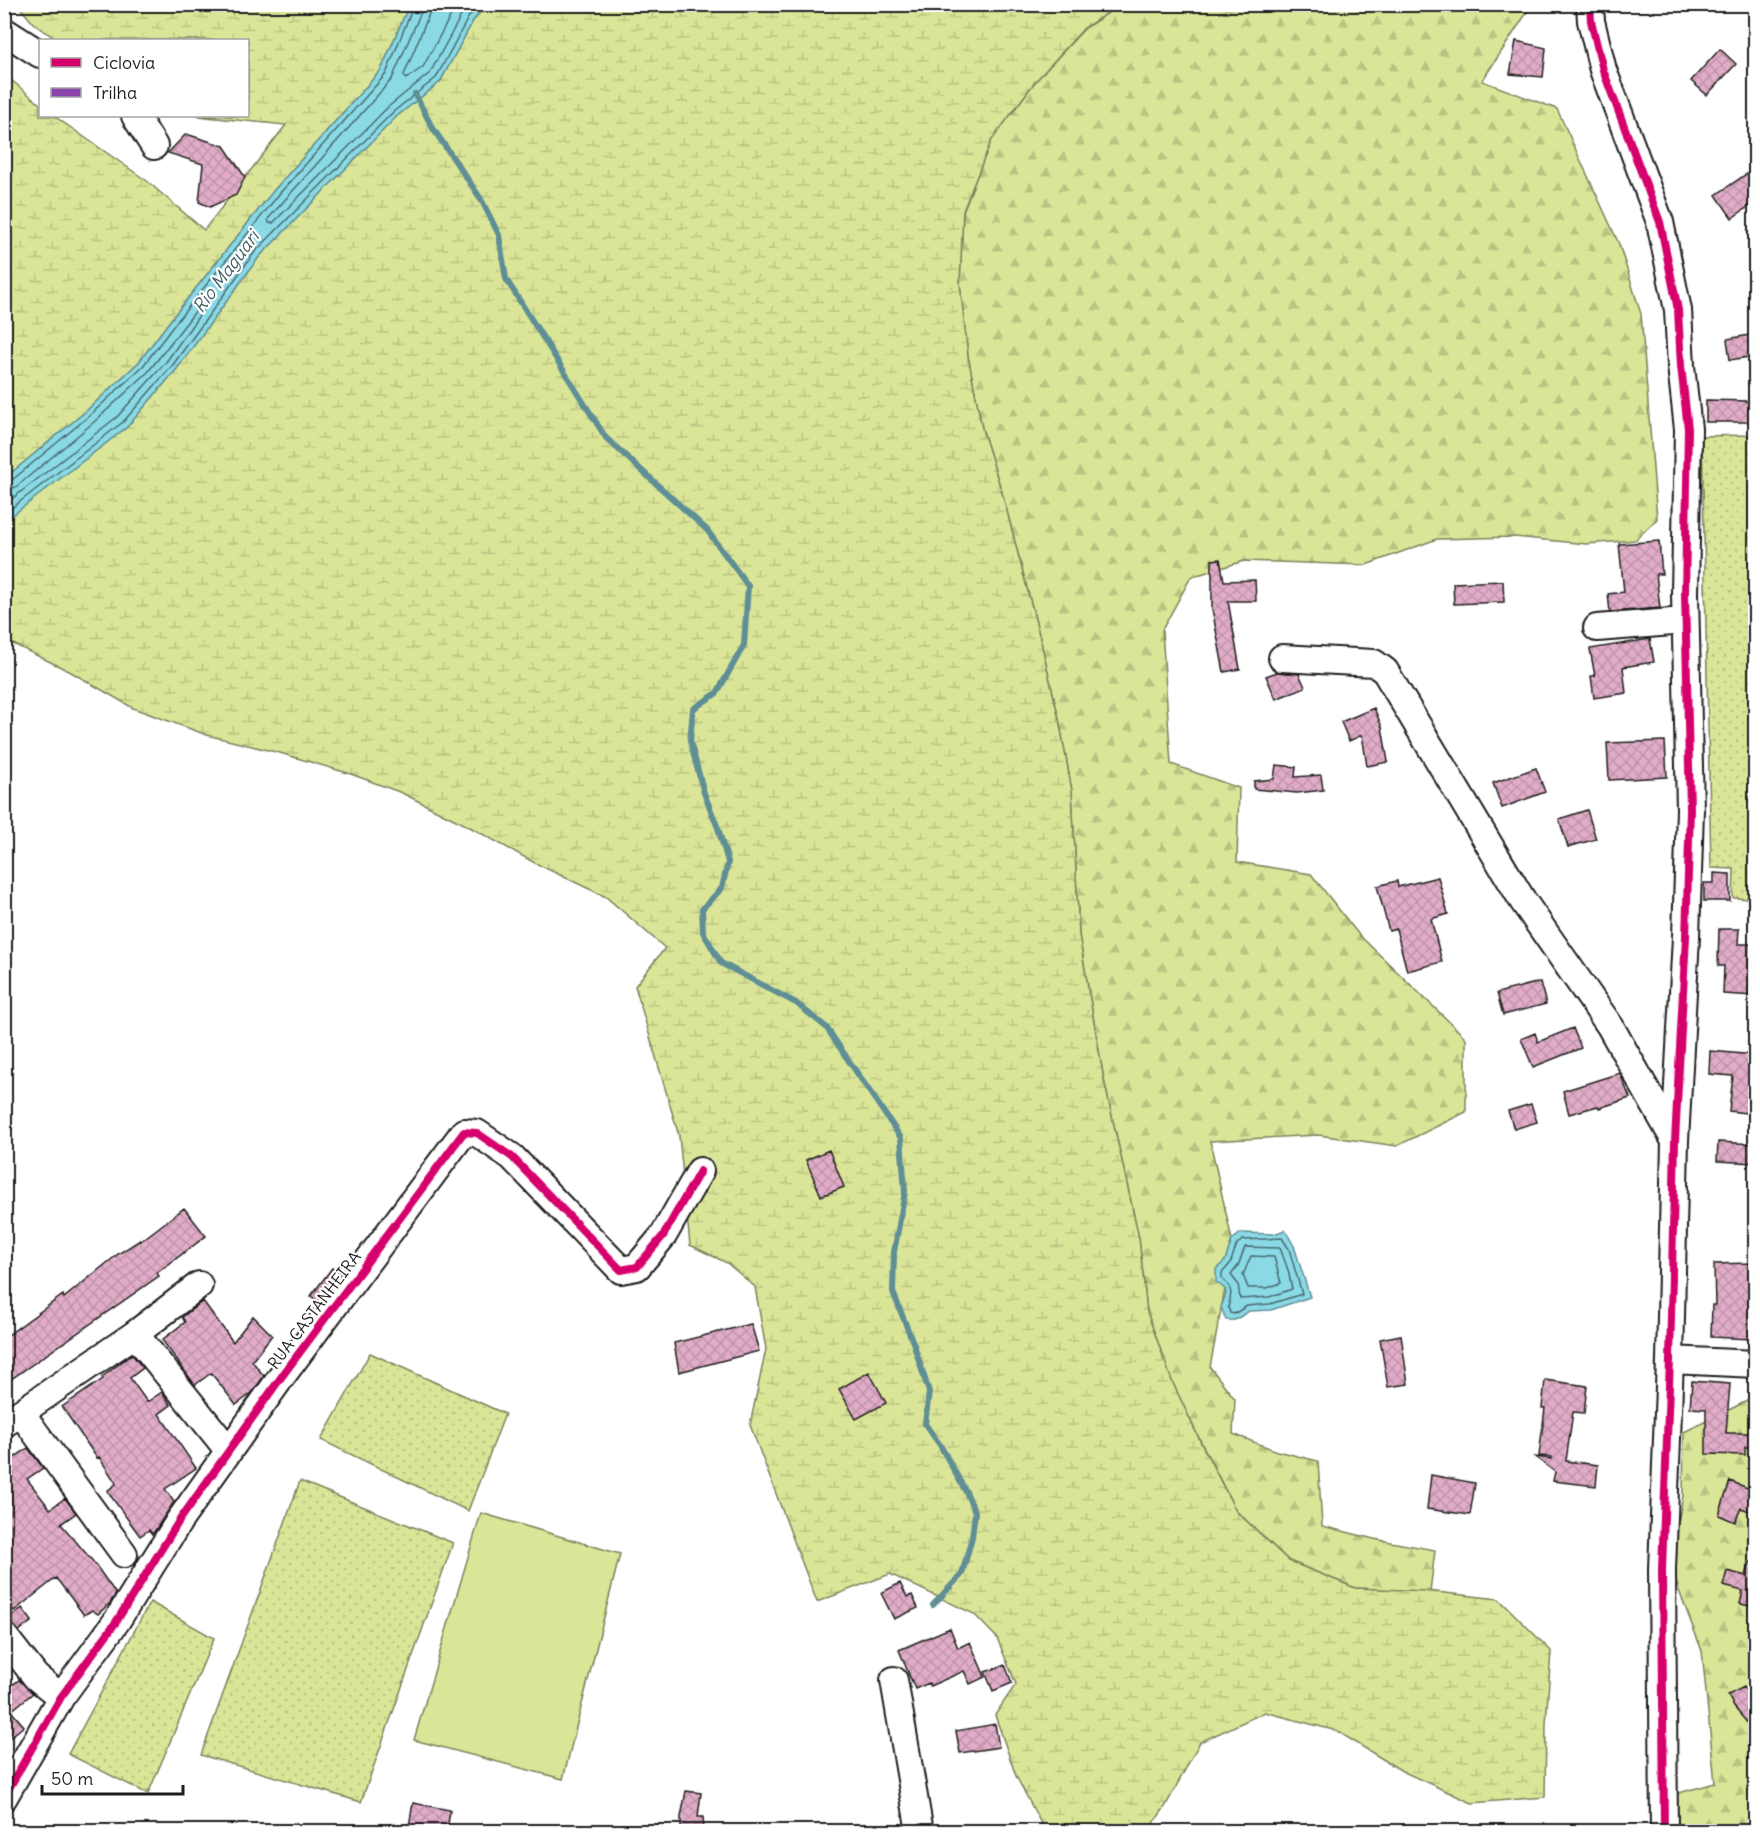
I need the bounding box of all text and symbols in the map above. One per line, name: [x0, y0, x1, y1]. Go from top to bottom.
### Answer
legend: [39, 39, 249, 117]
text: Ciclovia: [93, 51, 155, 74]
text: Trilha: [93, 81, 137, 104]
water label: Rio Maguari: [187, 225, 265, 317]
street label: RUA CASTANHEIRA: [263, 1247, 365, 1373]
scale bar: [42, 1758, 183, 1796]
text: 50 m: [51, 1767, 93, 1790]

